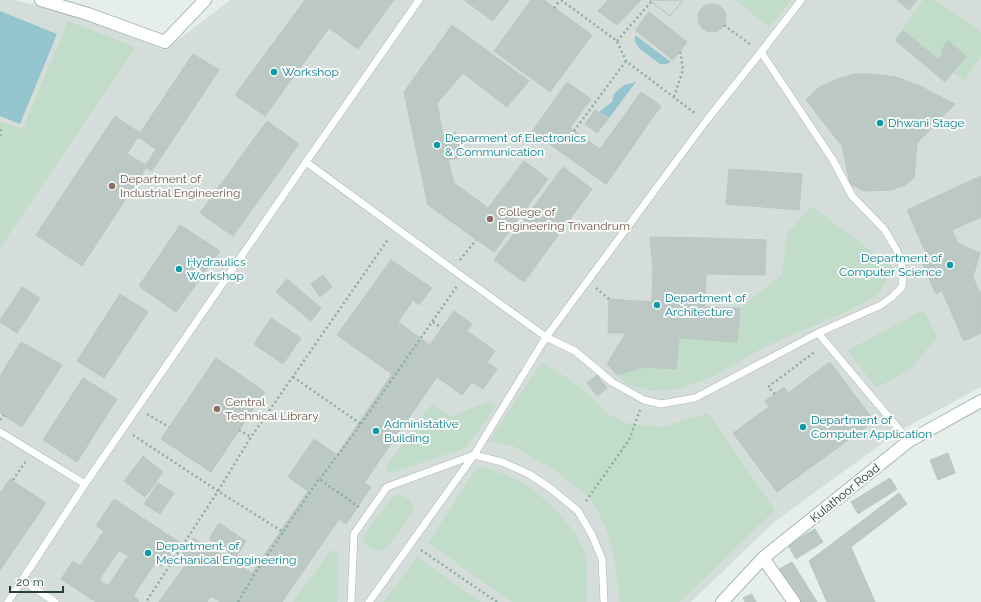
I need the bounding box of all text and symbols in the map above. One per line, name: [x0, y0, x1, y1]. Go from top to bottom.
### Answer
place label: Workshop: [282, 65, 339, 79]
marker: Workshop: [269, 67, 279, 77]
place label: Dhwani Stage: [888, 116, 964, 130]
marker: Dhwani Stage: [875, 118, 885, 128]
place label: Deparment of Electronics & Communication: [445, 131, 586, 159]
marker: Deparment of Electronics & Communication: [432, 140, 442, 150]
place label: Department of Industrial Engineering: [120, 172, 240, 200]
marker: Department of Industrial Engineering: [107, 181, 117, 191]
place label: College of Engineering Trivandrum: [498, 205, 630, 233]
marker: College of Engineering Trivandrum: [485, 214, 495, 224]
place label: Department of Computer Science: [839, 251, 943, 279]
place label: Hydraulics Workshop: [187, 255, 246, 283]
marker: Department of Computer Science: [945, 260, 955, 270]
marker: Hydraulics Workshop: [174, 264, 184, 274]
place label: Department of Architecture: [665, 291, 747, 319]
marker: Department of Architecture: [652, 300, 662, 310]
place label: Central Technical Library: [225, 395, 319, 423]
marker: Central Technical Library: [212, 404, 222, 414]
place label: Department of Computer Application: [811, 413, 932, 441]
place label: Administative Building: [384, 417, 459, 445]
marker: Department of Computer Application: [798, 422, 808, 432]
marker: Administative Building: [371, 426, 381, 436]
street label: Kulathoor Road: [807, 461, 883, 525]
place label: Department. of Mechanical Enggineering: [156, 539, 296, 567]
marker: Department. of Mechanical Enggineering: [143, 548, 153, 558]
scale bar: [10, 568, 63, 594]
text: 20 m: [16, 575, 44, 589]

